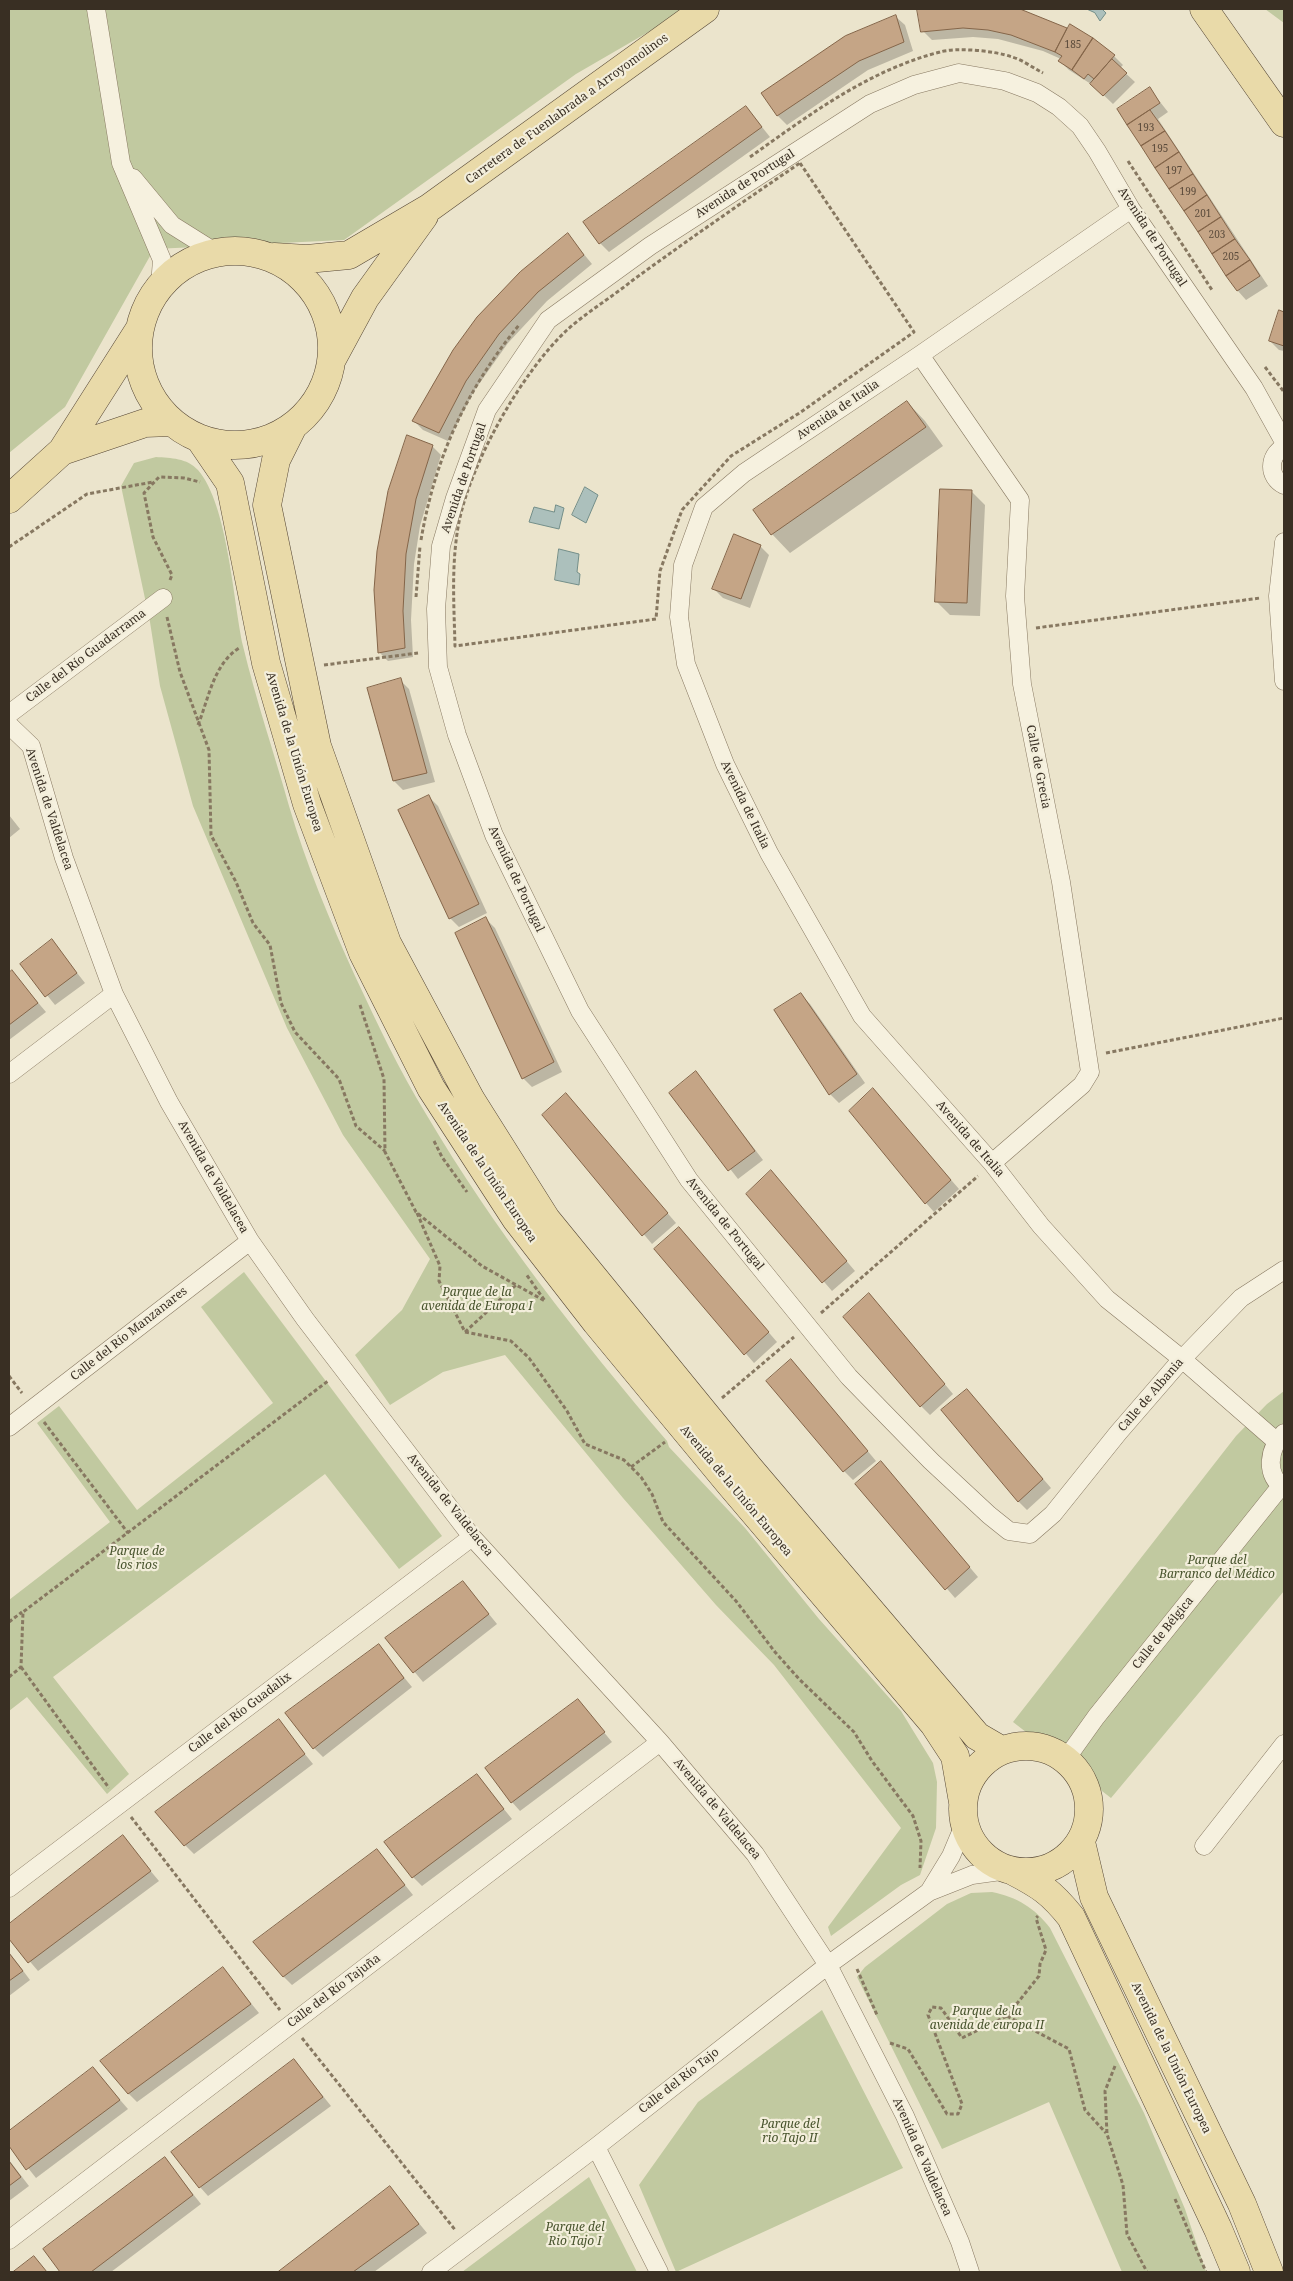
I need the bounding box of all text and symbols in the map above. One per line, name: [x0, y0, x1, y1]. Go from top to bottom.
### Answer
street label: Carretera de Fuenlabrada a Arroyomolinos: [463, 31, 671, 187]
house number: 185: [1065, 39, 1081, 51]
house number: 193: [1138, 122, 1154, 134]
house number: 195: [1152, 143, 1168, 155]
street label: Avenida de Portugal: [693, 147, 797, 221]
house number: 197: [1166, 165, 1182, 177]
street label: Avenida de Portugal: [1115, 185, 1189, 289]
house number: 199: [1180, 186, 1196, 198]
house number: 201: [1195, 208, 1211, 220]
house number: 203: [1209, 229, 1225, 241]
house number: 205: [1223, 251, 1239, 263]
street label: Avenida de Italia: [794, 377, 882, 443]
street label: Avenida de Portugal: [438, 421, 490, 535]
street label: Calle del Río Guadarrama: [23, 606, 149, 706]
street label: Avenida de la Unión Europea: [263, 670, 325, 834]
street label: Calle de Grecia: [1023, 724, 1053, 810]
street label: Avenida de Valdelacea: [22, 746, 76, 872]
street label: Avenida de Italia: [717, 758, 773, 852]
street label: Avenida de Portugal: [485, 824, 547, 934]
street label: Avenida de Italia: [933, 1098, 1007, 1180]
street label: Avenida de la Unión Europea: [434, 1099, 540, 1245]
street label: Avenida de Valdelacea: [175, 1118, 251, 1236]
street label: Avenida de Portugal: [683, 1175, 767, 1273]
street label: Calle del Río Manzanares: [68, 1284, 190, 1384]
park label: Parque de la avenida de Europa I: [421, 1286, 533, 1314]
street label: Calle de Albania: [1115, 1355, 1187, 1435]
street label: Avenida de la Unión Europea: [677, 1423, 795, 1559]
street label: Avenida de Valdelacea: [404, 1451, 496, 1559]
park label: Parque de los rios: [109, 1545, 165, 1573]
park label: Parque del Barranco del Médico: [1159, 1554, 1275, 1582]
street label: Calle de Bélgica: [1129, 1594, 1197, 1672]
street label: Calle del Río Guadalix: [186, 1670, 294, 1756]
street label: Avenida de Valdelacea: [670, 1755, 764, 1863]
street label: Calle del Río Tajuña: [285, 1951, 383, 2031]
street label: Avenida de la Unión Europea: [1128, 1980, 1214, 2136]
park label: Parque de la avenida de europa II: [930, 2005, 1044, 2033]
street label: Calle del Río Tajo: [636, 2045, 722, 2117]
street label: Avenida de Valdelacea: [889, 2096, 955, 2218]
park label: Parque del rio Tajo II: [760, 2118, 820, 2146]
park label: Parque del Rio Tajo I: [545, 2221, 605, 2249]

